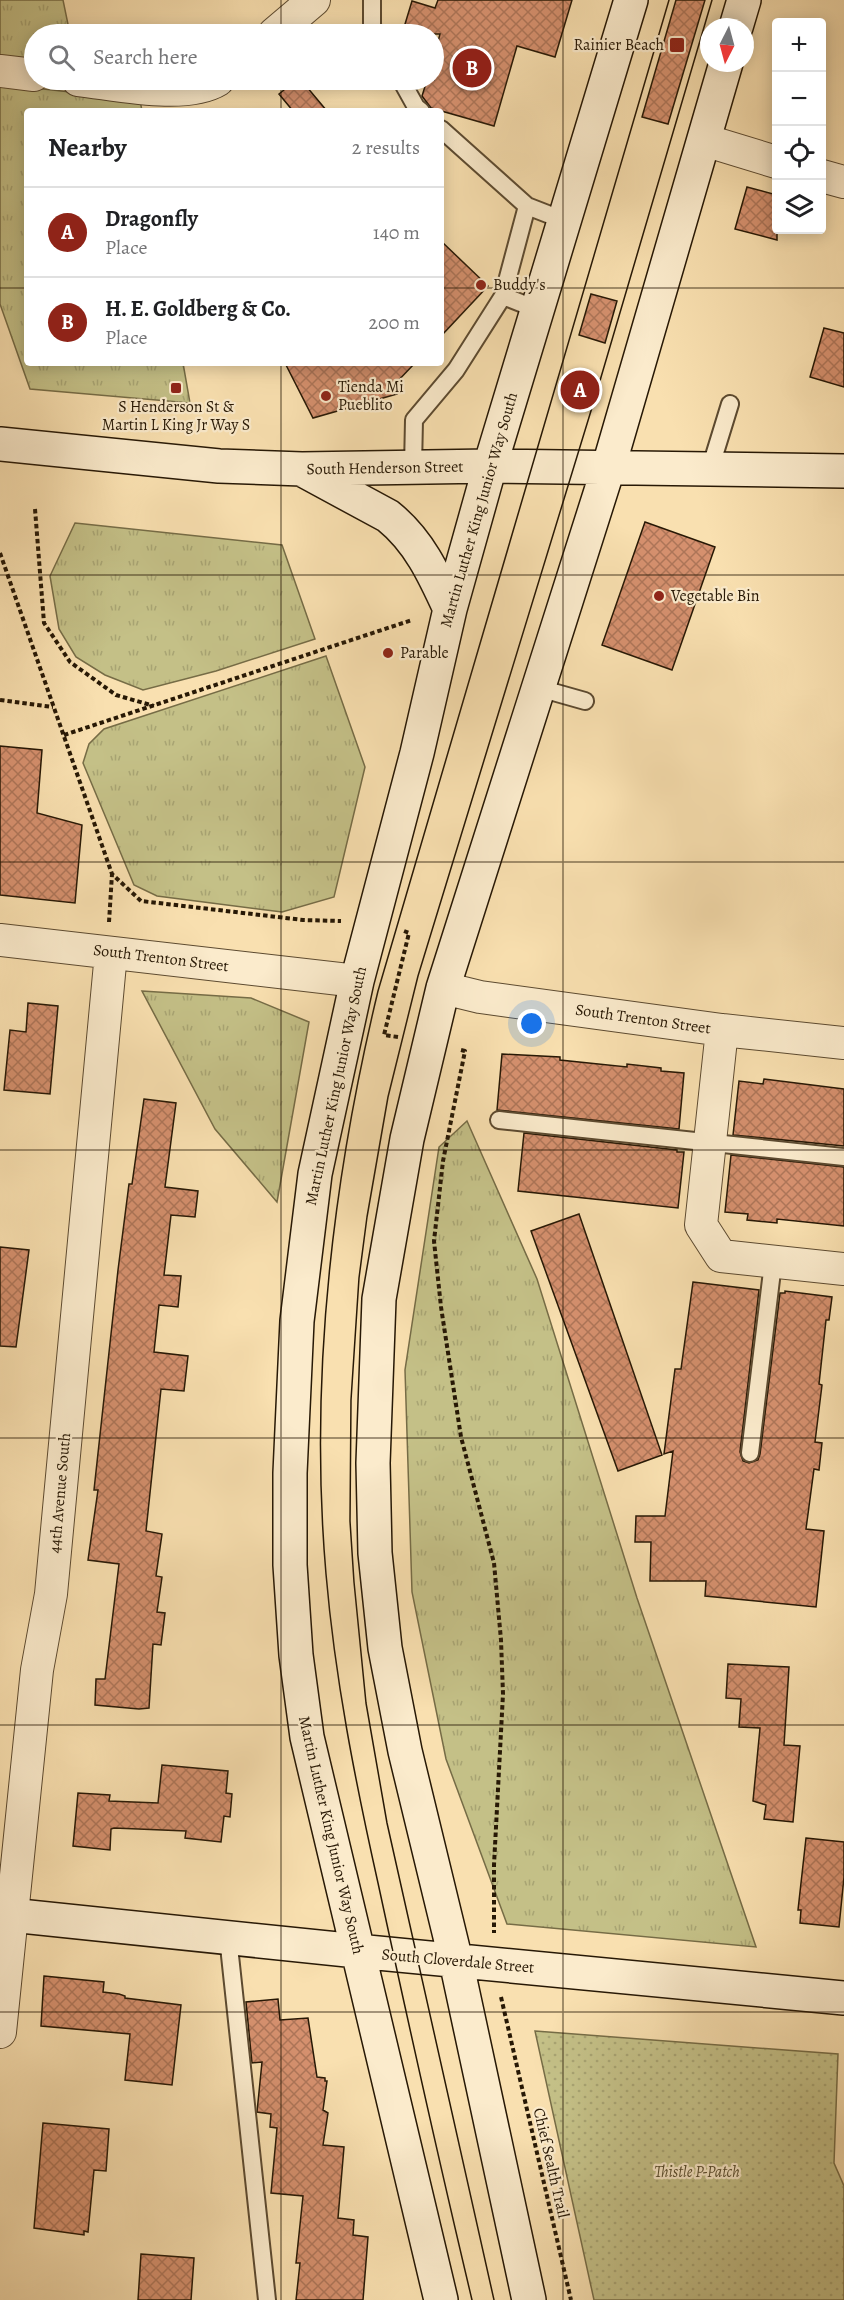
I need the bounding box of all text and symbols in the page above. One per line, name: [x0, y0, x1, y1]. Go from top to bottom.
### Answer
north arrow: [700, 18, 754, 72]
map controls: [772, 18, 826, 234]
button: +: [772, 18, 826, 72]
search box: [24, 24, 444, 90]
place label: Rainier Beach: [573, 34, 664, 56]
marker: Rainier Beach: [668, 36, 686, 54]
icon: search: [45, 41, 78, 74]
text: Search here: [93, 42, 198, 72]
pin: B: [452, 46, 492, 90]
button: −: [772, 72, 826, 126]
button: locate: [772, 126, 826, 180]
text: Nearby: [48, 130, 127, 165]
text: 2 results: [352, 134, 420, 161]
button: layers: [772, 180, 826, 234]
text: Dragonfly: [105, 204, 198, 234]
text: A: [61, 219, 74, 246]
text: 140 m: [373, 219, 420, 246]
text: Place: [105, 234, 147, 261]
place label: Buddy's: [493, 274, 546, 296]
marker: Buddy's: [474, 278, 488, 292]
text: H. E. Goldberg & Co.: [105, 294, 291, 324]
text: B: [61, 309, 74, 336]
text: 200 m: [369, 309, 420, 336]
text: Place: [105, 324, 147, 351]
pin: A: [560, 368, 600, 412]
place label: Tienda Mi Pueblito: [338, 376, 404, 416]
marker: S Henderson St & Martin L King Jr Way S: [169, 381, 183, 395]
marker: Tienda Mi Pueblito: [319, 389, 333, 403]
street label: Martin Luther King Junior Way South: [435, 389, 523, 630]
place label: S Henderson St & Martin L King Jr Way S: [102, 396, 250, 436]
street label: South Henderson Street: [306, 456, 464, 480]
place label: Vegetable Bin: [670, 585, 760, 607]
marker: Vegetable Bin: [652, 589, 666, 603]
place label: Parable: [400, 642, 449, 664]
marker: Parable: [381, 646, 395, 660]
street label: South Trenton Street: [92, 939, 230, 977]
street label: Martin Luther King Junior Way South: [300, 964, 372, 1208]
street label: South Trenton Street: [574, 999, 712, 1039]
your location: [517, 1009, 546, 1038]
street label: 44th Avenue South: [44, 1431, 76, 1554]
street label: Martin Luther King Junior Way South: [293, 1714, 369, 1957]
street label: South Cloverdale Street: [381, 1943, 535, 1979]
street label: Chief Sealth Trail: [528, 2106, 574, 2220]
park label: Thistle P-Patch: [654, 2161, 740, 2183]

